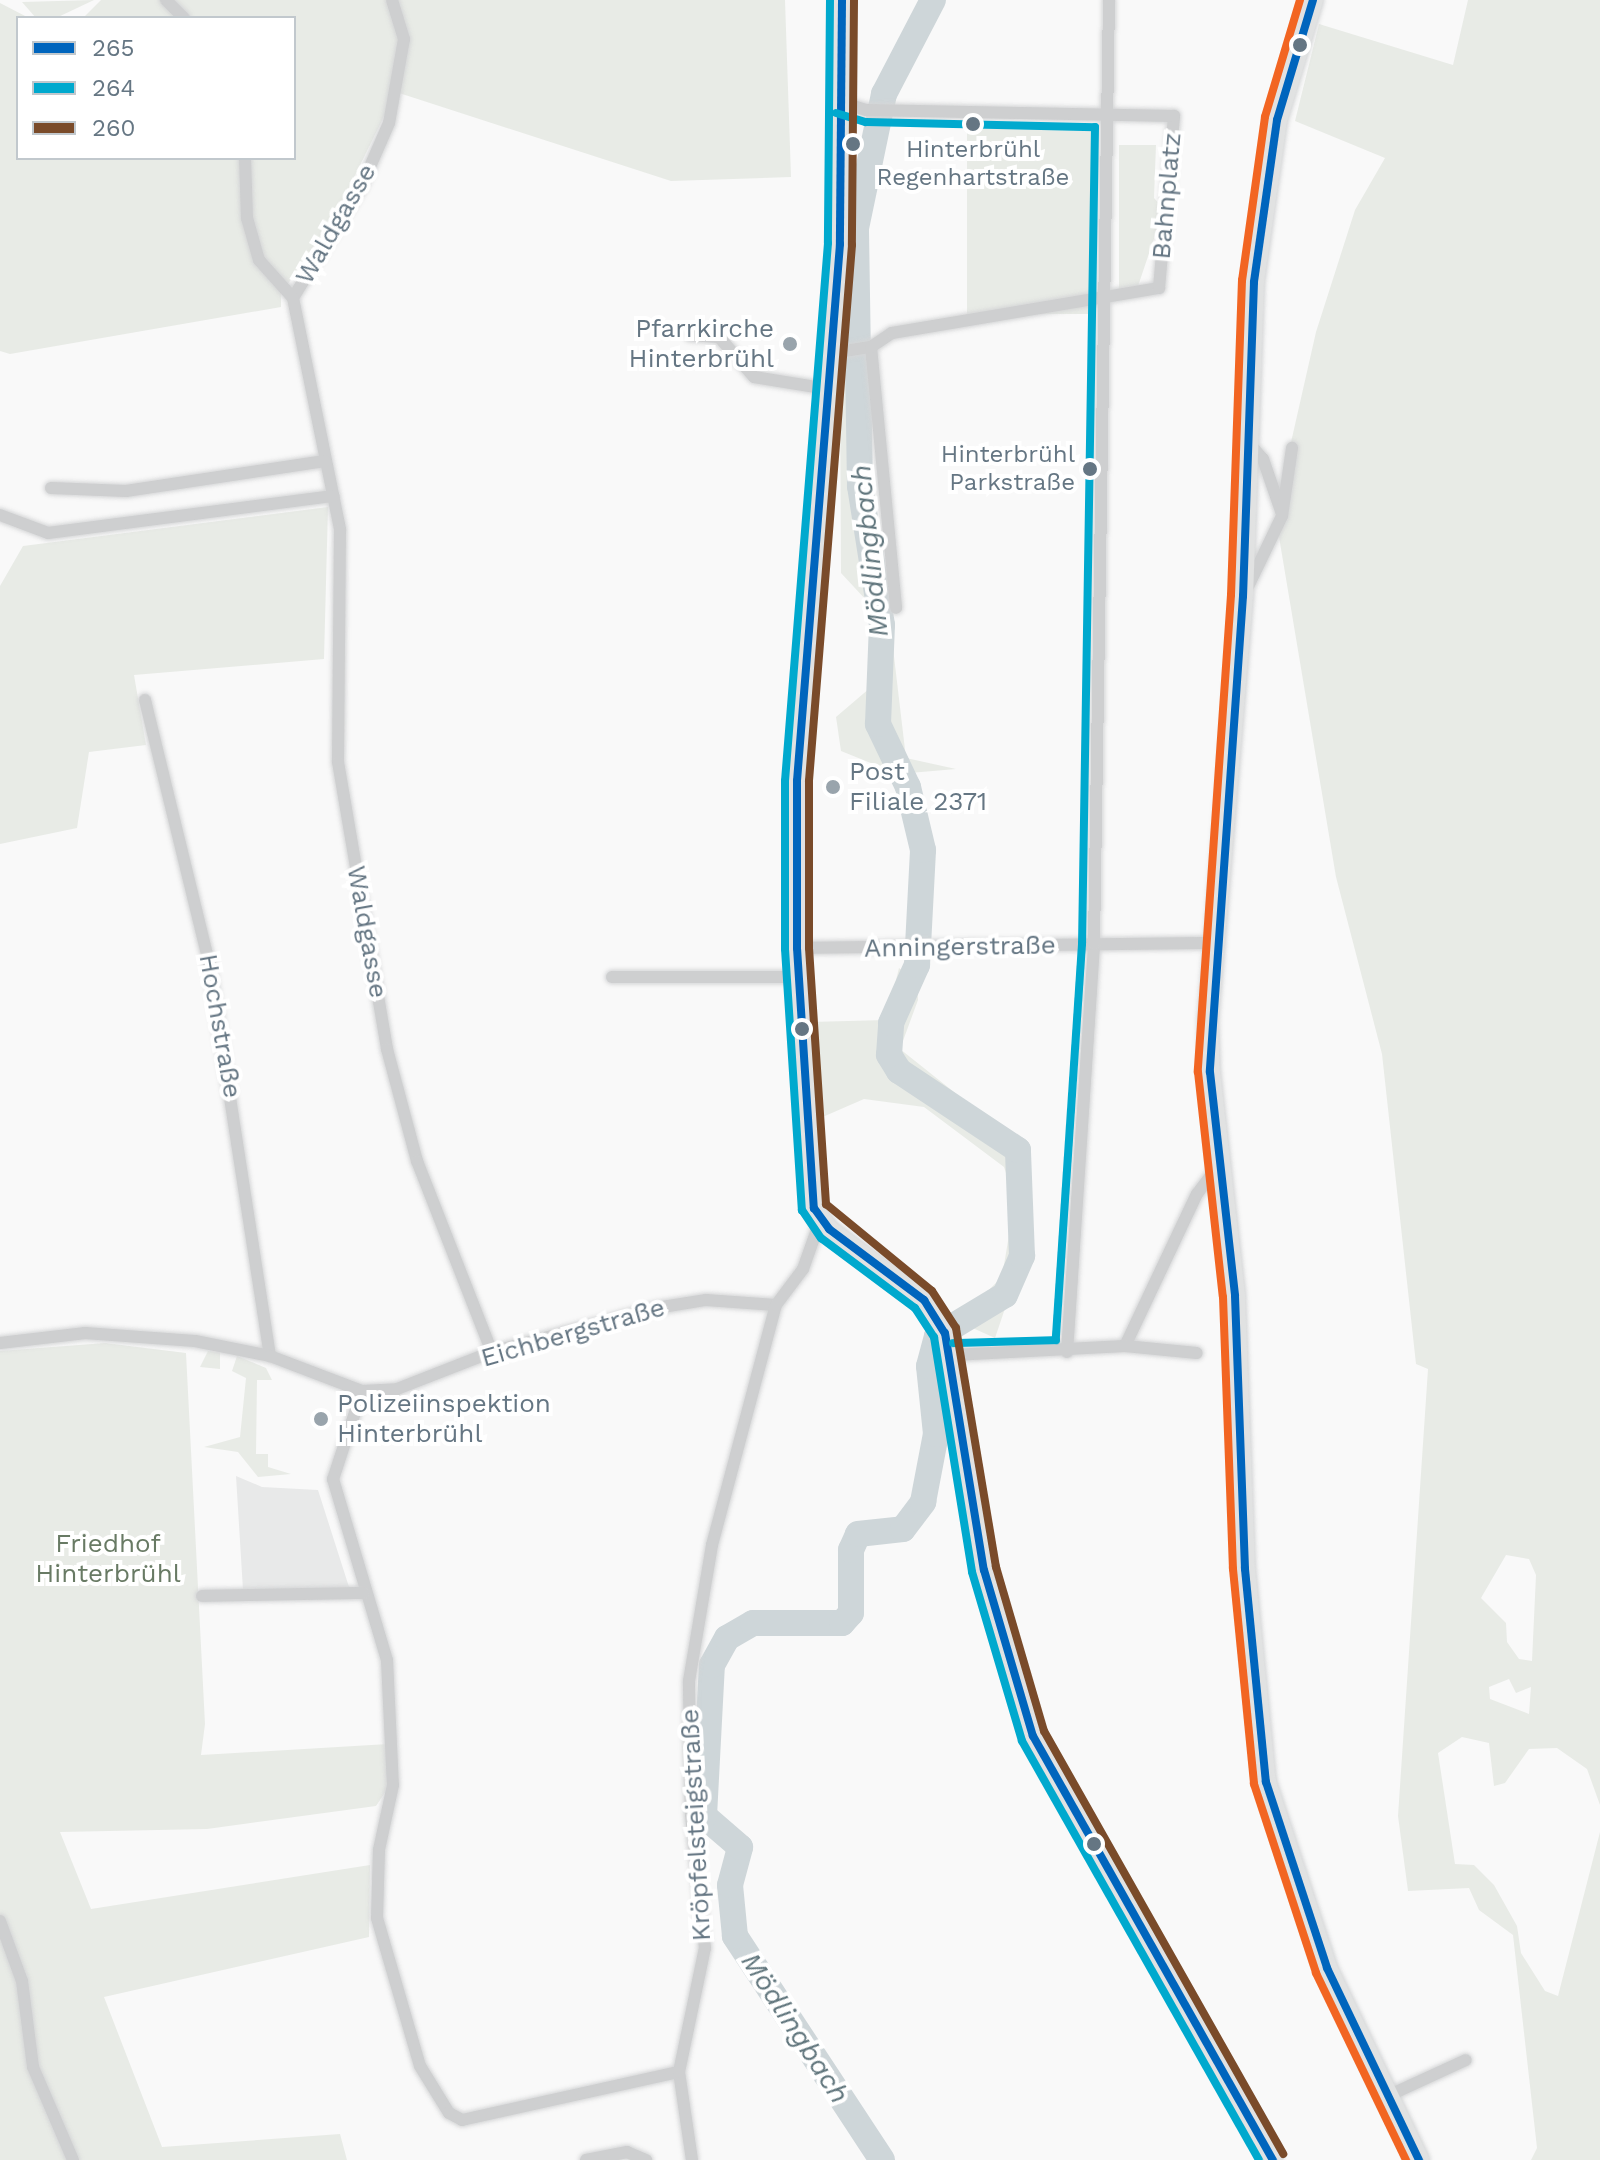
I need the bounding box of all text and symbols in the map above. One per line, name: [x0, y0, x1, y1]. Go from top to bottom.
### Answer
legend: [16, 16, 296, 160]
text: 265: [92, 34, 135, 62]
unlabelled marker: [1292, 37, 1308, 53]
text: 264: [92, 74, 135, 102]
text: 260: [92, 114, 136, 142]
marker: Hinterbrühl Regenhartstraße: [965, 116, 981, 132]
street label: Bahnplatz: [1146, 131, 1188, 261]
unlabelled marker: [845, 136, 861, 152]
place label: Hinterbrühl Regenhartstraße: [877, 136, 1069, 192]
street label: Waldgasse: [289, 158, 383, 290]
place label: Pfarrkirche Hinterbrühl: [629, 313, 774, 374]
marker: Pfarrkirche Hinterbrühl: [781, 335, 799, 353]
place label: Hinterbrühl Parkstraße: [941, 441, 1075, 497]
marker: Hinterbrühl Parkstraße: [1082, 461, 1098, 477]
water label: Mödlingbach: [844, 463, 896, 639]
place label: Post Filiale 2371: [849, 756, 987, 818]
marker: Post Filiale 2371: [824, 778, 842, 796]
street label: Waldgasse: [340, 863, 394, 1001]
street label: Anningerstraße: [864, 930, 1056, 964]
street label: Hochstraße: [192, 952, 248, 1100]
unlabelled marker: [794, 1021, 810, 1037]
street label: Eichbergstraße: [477, 1292, 669, 1374]
place label: Polizeiinspektion Hinterbrühl: [337, 1388, 551, 1450]
marker: Polizeiinspektion Hinterbrühl: [312, 1410, 330, 1428]
park label: Friedhof Hinterbrühl: [35, 1528, 181, 1590]
street label: Kröpfelsteigstraße: [674, 1708, 718, 1942]
unlabelled marker: [1086, 1836, 1102, 1852]
water label: Mödlingbach: [734, 1946, 856, 2110]

